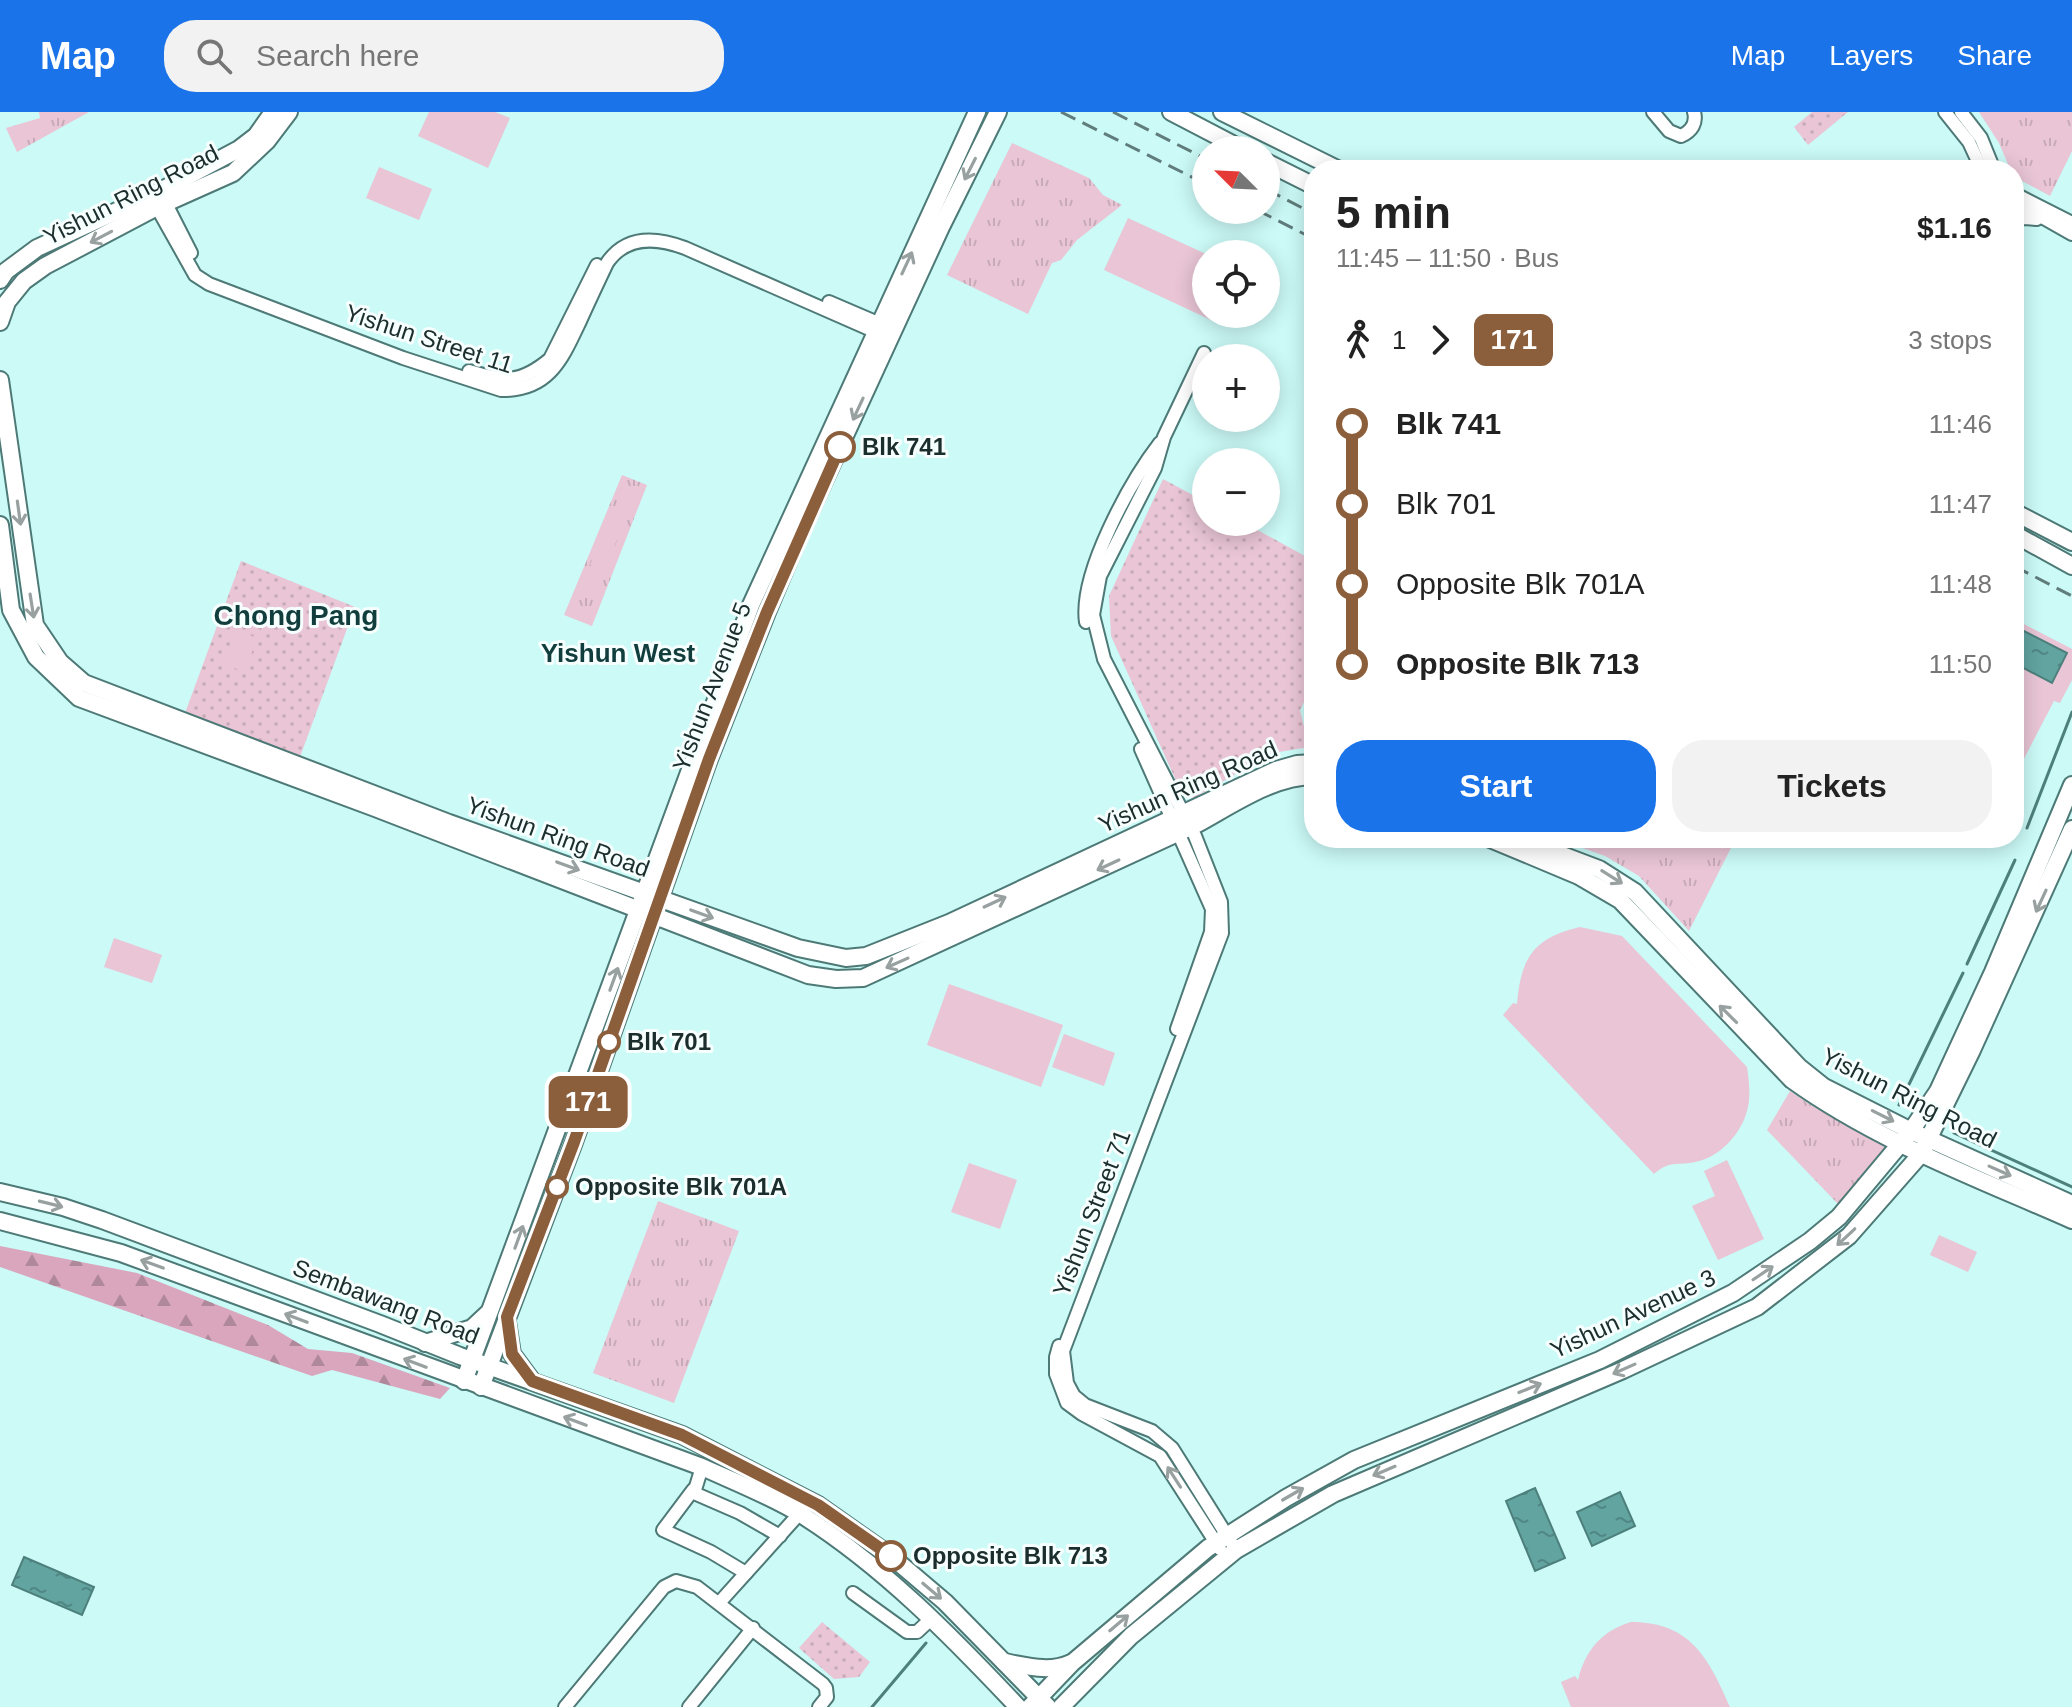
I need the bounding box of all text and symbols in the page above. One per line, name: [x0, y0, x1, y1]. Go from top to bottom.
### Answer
search box: [164, 20, 724, 92]
icon: search: [192, 34, 236, 78]
text: Map: [40, 35, 116, 77]
text: Search here: [256, 39, 419, 72]
text: Map: [1731, 40, 1785, 71]
text: Layers: [1829, 40, 1913, 71]
text: Share: [1957, 40, 2032, 71]
north arrow: [1192, 136, 1280, 224]
map controls: [1192, 136, 1280, 536]
street label: Yishun Ring Road: [39, 139, 223, 250]
one-way arrow: [962, 157, 977, 181]
text: 5 min: [1336, 188, 1451, 237]
text: $1.16: [1917, 211, 1992, 244]
one-way arrow: [89, 229, 113, 245]
button: locate: [1192, 240, 1280, 328]
text: 11:45 – 11:50 · Bus: [1336, 243, 1559, 273]
one-way arrow: [900, 252, 915, 276]
street label: Yishun Street 11: [342, 299, 516, 378]
icon: walk: [1336, 318, 1380, 362]
icon: forward: [1418, 318, 1462, 362]
text: 171: [1490, 324, 1537, 355]
text: 1: [1392, 325, 1406, 355]
text: 3 stops: [1908, 325, 1992, 355]
button: +: [1192, 344, 1280, 432]
one-way arrow: [850, 397, 865, 421]
text: Blk 741: [1396, 407, 1501, 440]
text: 11:46: [1929, 409, 1992, 439]
marker: Blk 741: [825, 432, 855, 462]
place label: Blk 741: [862, 433, 946, 460]
button: −: [1192, 448, 1280, 536]
text: Blk 701: [1396, 487, 1496, 520]
text: 11:47: [1929, 489, 1992, 519]
one-way arrow: [12, 500, 27, 526]
text: Opposite Blk 701A: [1396, 567, 1644, 600]
text: 11:48: [1929, 569, 1992, 599]
one-way arrow: [26, 593, 41, 619]
street label: Yishun Avenue 5: [667, 599, 756, 775]
district label: Chong Pang: [214, 600, 378, 631]
district label: Yishun West: [541, 638, 696, 668]
text: Opposite Blk 713: [1396, 647, 1639, 680]
text: 11:50: [1929, 649, 1992, 679]
street label: Yishun Ring Road: [1094, 735, 1281, 838]
button: Start: [1336, 740, 1656, 832]
button: Tickets: [1672, 740, 1992, 832]
street label: Yishun Ring Road: [463, 791, 653, 882]
one-way arrow: [1096, 858, 1120, 873]
one-way arrow: [555, 860, 580, 874]
one-way arrow: [1600, 870, 1623, 886]
one-way arrow: [2033, 888, 2048, 912]
one-way arrow: [983, 894, 1007, 909]
one-way arrow: [689, 908, 713, 922]
one-way arrow: [885, 957, 910, 972]
one-way arrow: [607, 967, 622, 992]
one-way arrow: [1718, 1004, 1737, 1024]
place label: Blk 701: [627, 1028, 711, 1055]
marker: Blk 701: [598, 1031, 620, 1053]
street label: Yishun Ring Road: [1817, 1042, 2001, 1153]
line badge: 171: [542, 1076, 634, 1128]
text: 171: [565, 1086, 611, 1117]
one-way arrow: [1870, 1109, 1894, 1125]
street label: Yishun Street 71: [1047, 1126, 1136, 1300]
one-way arrow: [1987, 1165, 2012, 1180]
place label: Opposite Blk 701A: [575, 1173, 787, 1200]
marker: Opposite Blk 701A: [546, 1176, 568, 1198]
one-way arrow: [38, 1198, 64, 1213]
one-way arrow: [513, 1225, 527, 1250]
one-way arrow: [1836, 1228, 1856, 1246]
street label: Sembawang Road: [289, 1254, 483, 1350]
one-way arrow: [141, 1256, 165, 1270]
street label: Yishun Avenue 3: [1546, 1264, 1720, 1364]
one-way arrow: [1751, 1265, 1774, 1281]
one-way arrow: [284, 1310, 309, 1324]
one-way arrow: [403, 1354, 428, 1369]
one-way arrow: [1612, 1362, 1636, 1377]
one-way arrow: [1517, 1380, 1542, 1394]
one-way arrow: [563, 1413, 588, 1427]
one-way arrow: [1372, 1464, 1397, 1479]
one-way arrow: [1166, 1466, 1182, 1489]
one-way arrow: [1281, 1486, 1305, 1501]
marker: Opposite Blk 713: [876, 1541, 906, 1571]
place label: Opposite Blk 713: [913, 1542, 1108, 1569]
one-way arrow: [921, 1582, 941, 1600]
one-way arrow: [1109, 1614, 1129, 1632]

